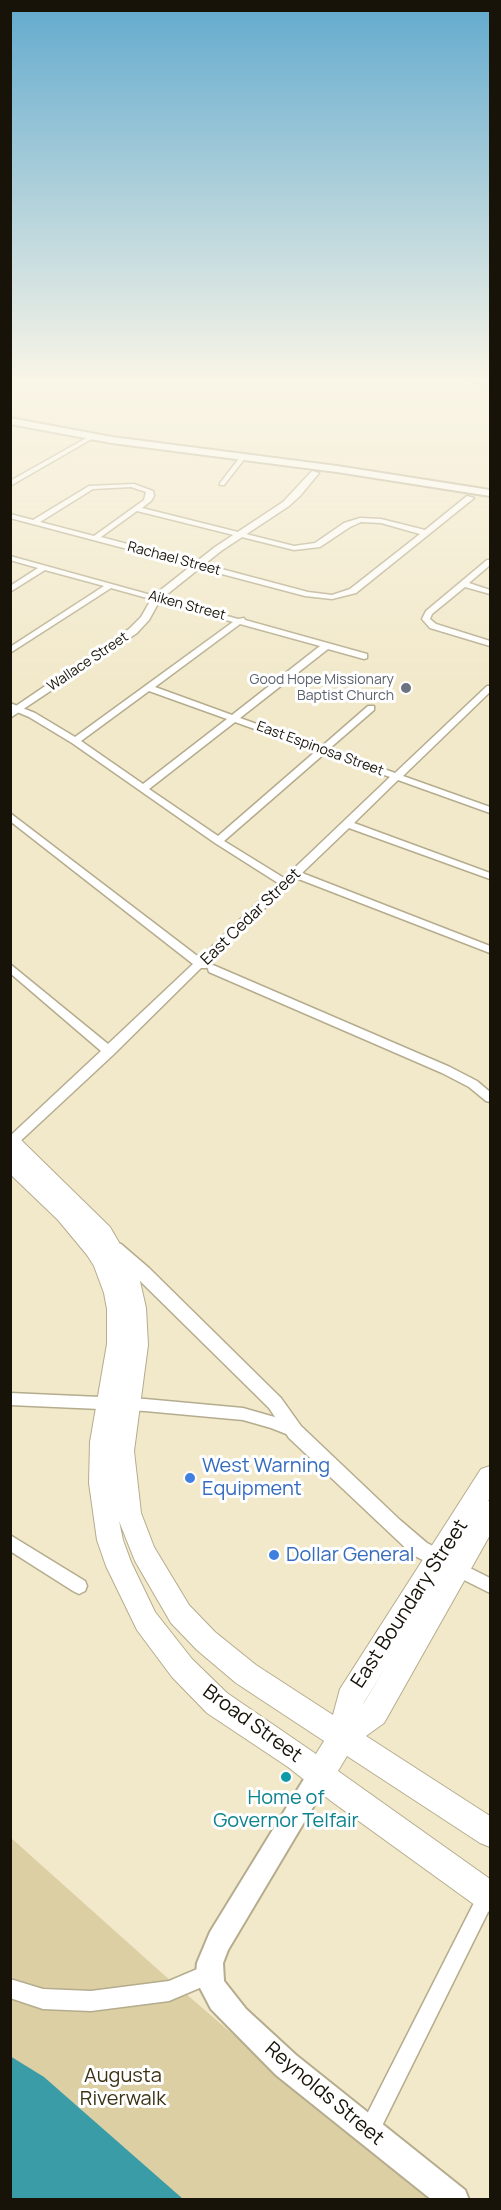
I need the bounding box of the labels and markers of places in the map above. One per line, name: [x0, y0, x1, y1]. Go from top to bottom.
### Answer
place label: Good Hope Missionary Baptist Church: [250, 672, 394, 704]
marker: Good Hope Missionary Baptist Church: [399, 681, 413, 695]
place label: West Warning Equipment: [202, 1454, 330, 1501]
marker: West Warning Equipment: [183, 1471, 197, 1485]
place label: Dollar General: [286, 1543, 415, 1567]
marker: Dollar General: [267, 1548, 281, 1562]
marker: Home of Governor Telfair: [279, 1770, 293, 1784]
place label: Home of Governor Telfair: [213, 1786, 359, 1833]

